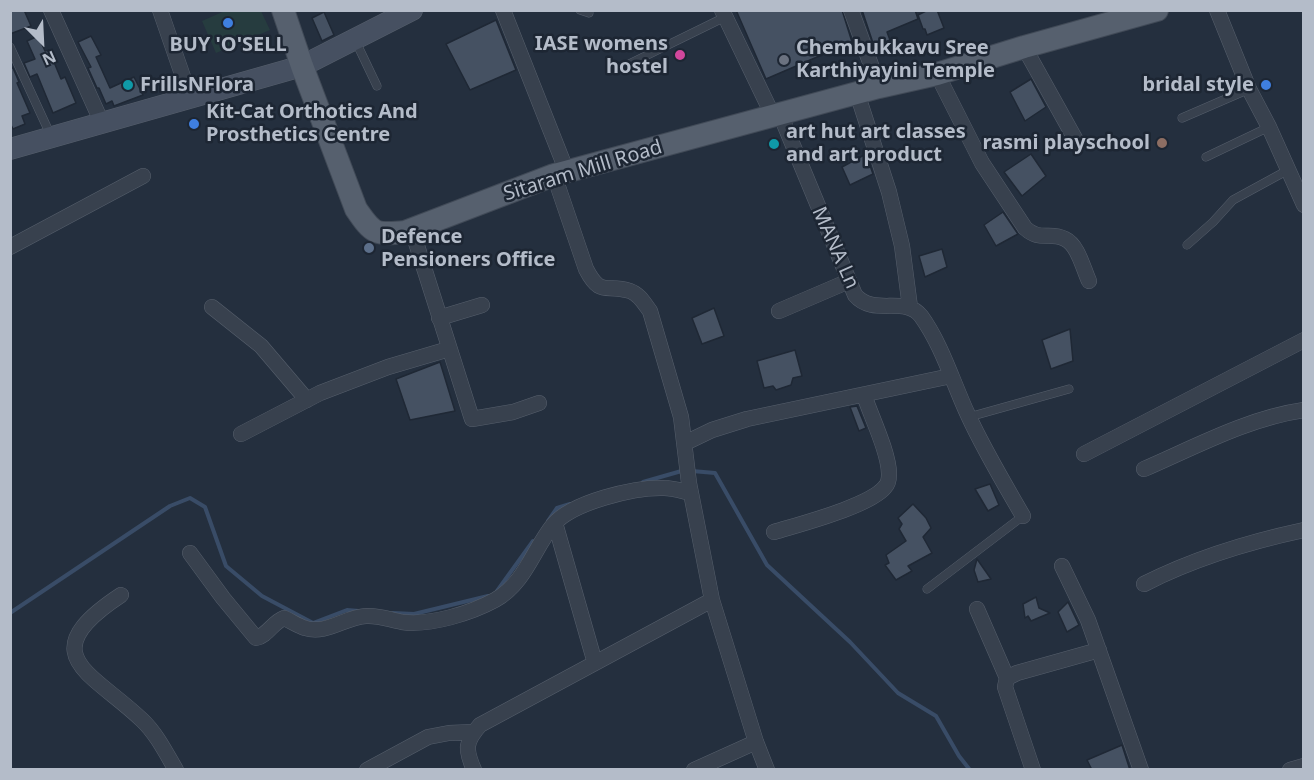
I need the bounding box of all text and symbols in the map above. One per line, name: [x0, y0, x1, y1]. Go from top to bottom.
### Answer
north arrow: [12, 12, 72, 72]
marker: BUY 'O'SELL: [221, 16, 235, 30]
place label: IASE womens hostel: [535, 32, 668, 79]
place label: BUY 'O'SELL: [169, 33, 287, 57]
place label: Chembukkavu Sree Karthiyayini Temple: [796, 36, 995, 83]
text: N: [39, 46, 60, 71]
marker: IASE womens hostel: [673, 48, 687, 62]
marker: Chembukkavu Sree Karthiyayini Temple: [777, 53, 791, 67]
place label: FrillsNFlora: [140, 73, 254, 97]
place label: bridal style: [1143, 73, 1254, 97]
marker: FrillsNFlora: [121, 78, 135, 92]
marker: bridal style: [1259, 78, 1273, 92]
place label: Kit-Cat Orthotics And Prosthetics Centre: [206, 100, 418, 147]
marker: Kit-Cat Orthotics And Prosthetics Centre: [187, 117, 201, 131]
place label: art hut art classes and art product: [786, 120, 966, 167]
place label: rasmi playschool: [982, 131, 1150, 155]
street label: Sitaram Mill Road: [501, 135, 665, 207]
marker: rasmi playschool: [1155, 136, 1169, 150]
marker: art hut art classes and art product: [767, 137, 781, 151]
street label: MANA Ln: [806, 203, 864, 293]
place label: Defence Pensioners Office: [381, 225, 555, 272]
marker: Defence Pensioners Office: [362, 241, 376, 255]

